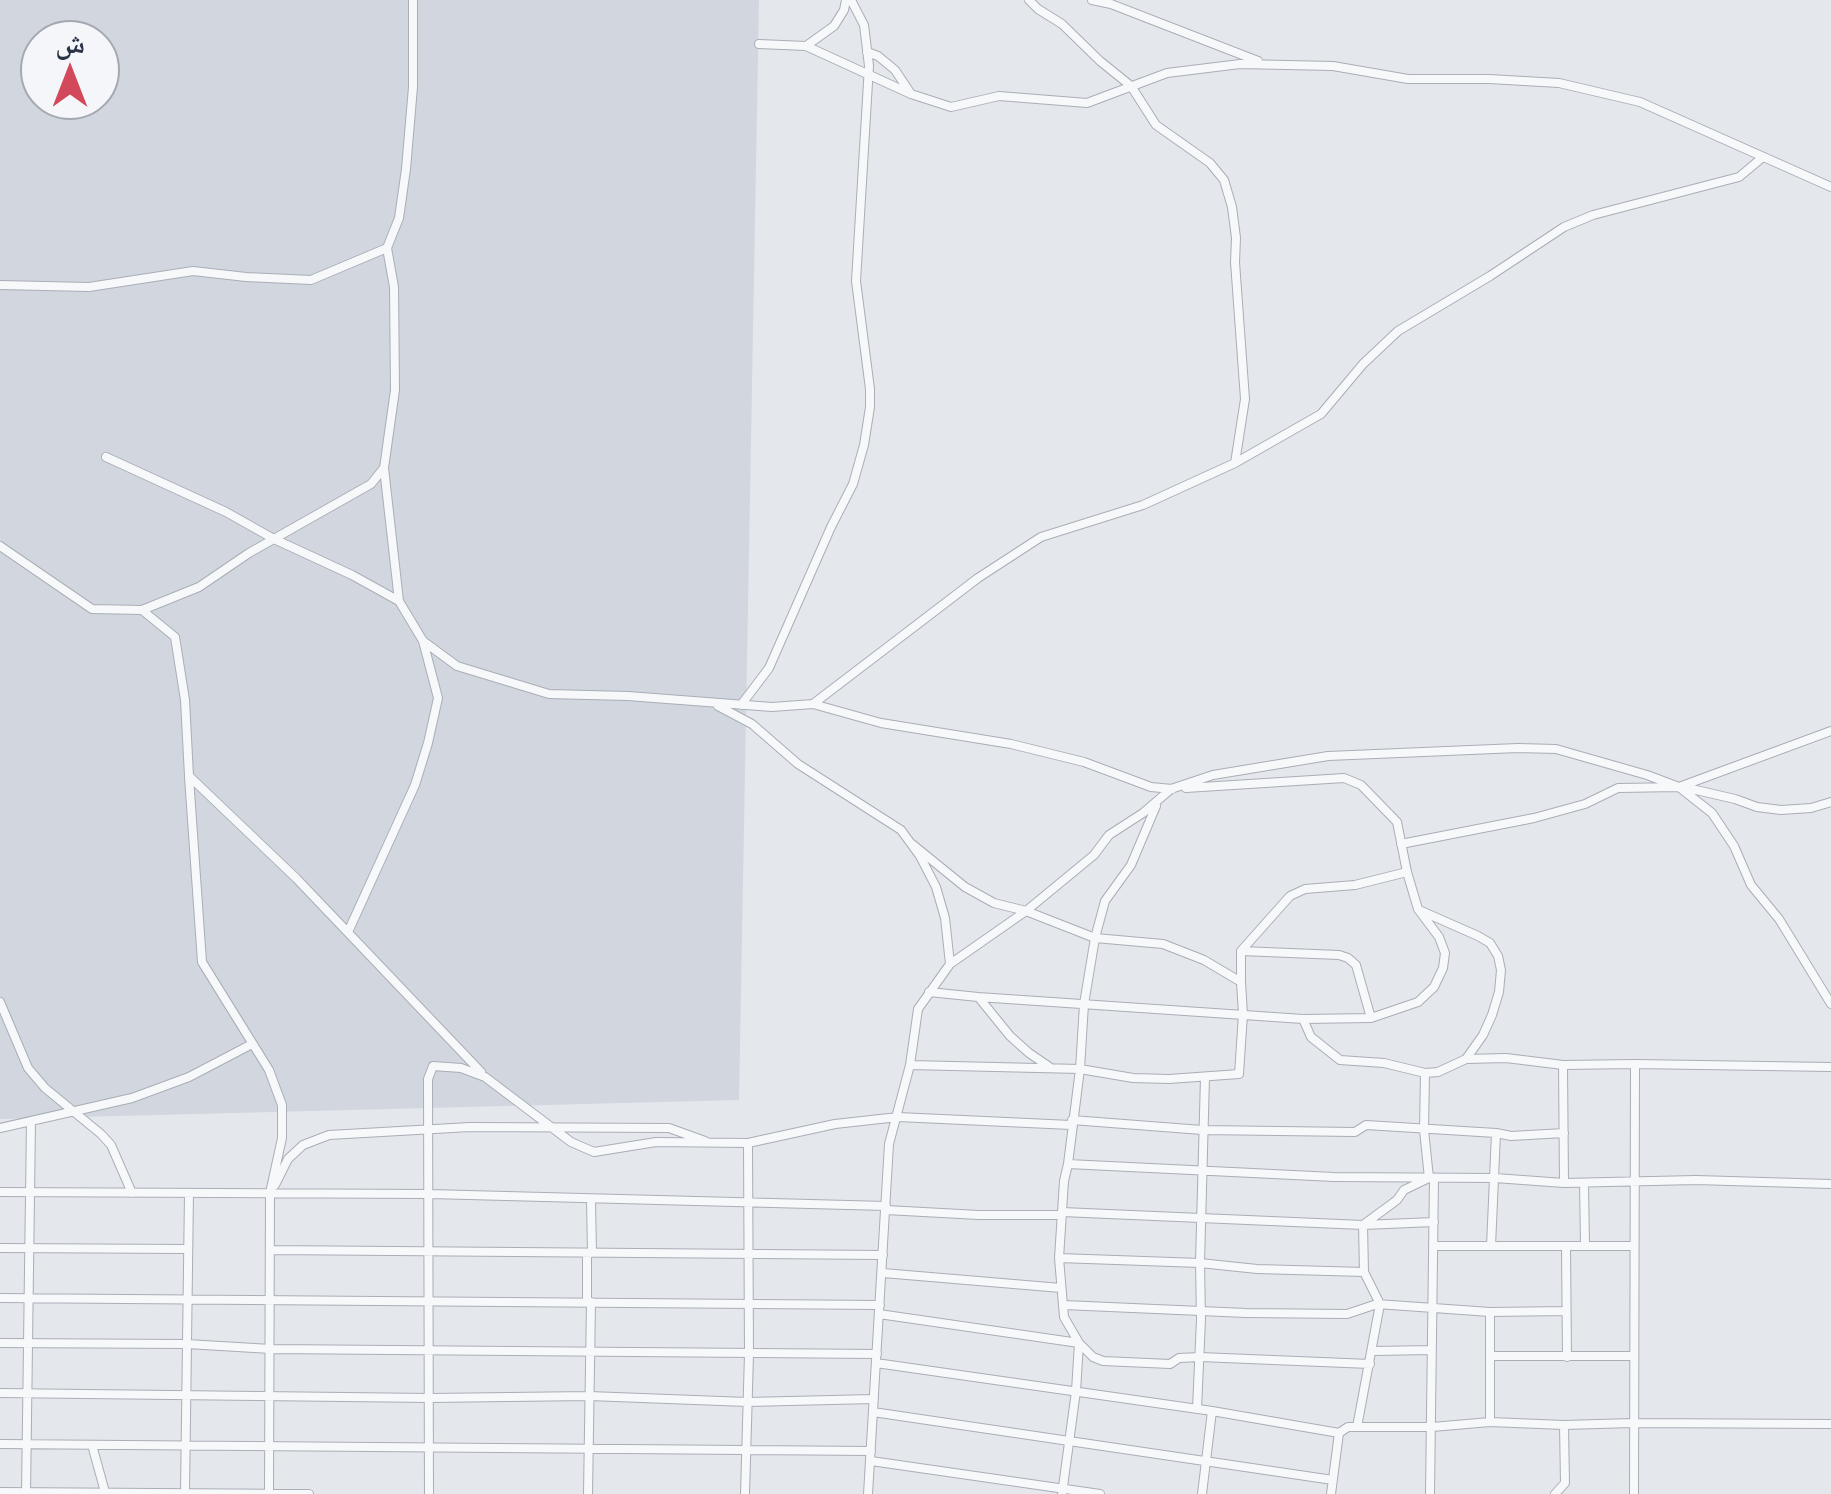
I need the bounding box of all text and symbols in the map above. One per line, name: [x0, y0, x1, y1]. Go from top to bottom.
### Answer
north arrow: [20, 20, 120, 120]
text: ش: [55, 23, 85, 61]

